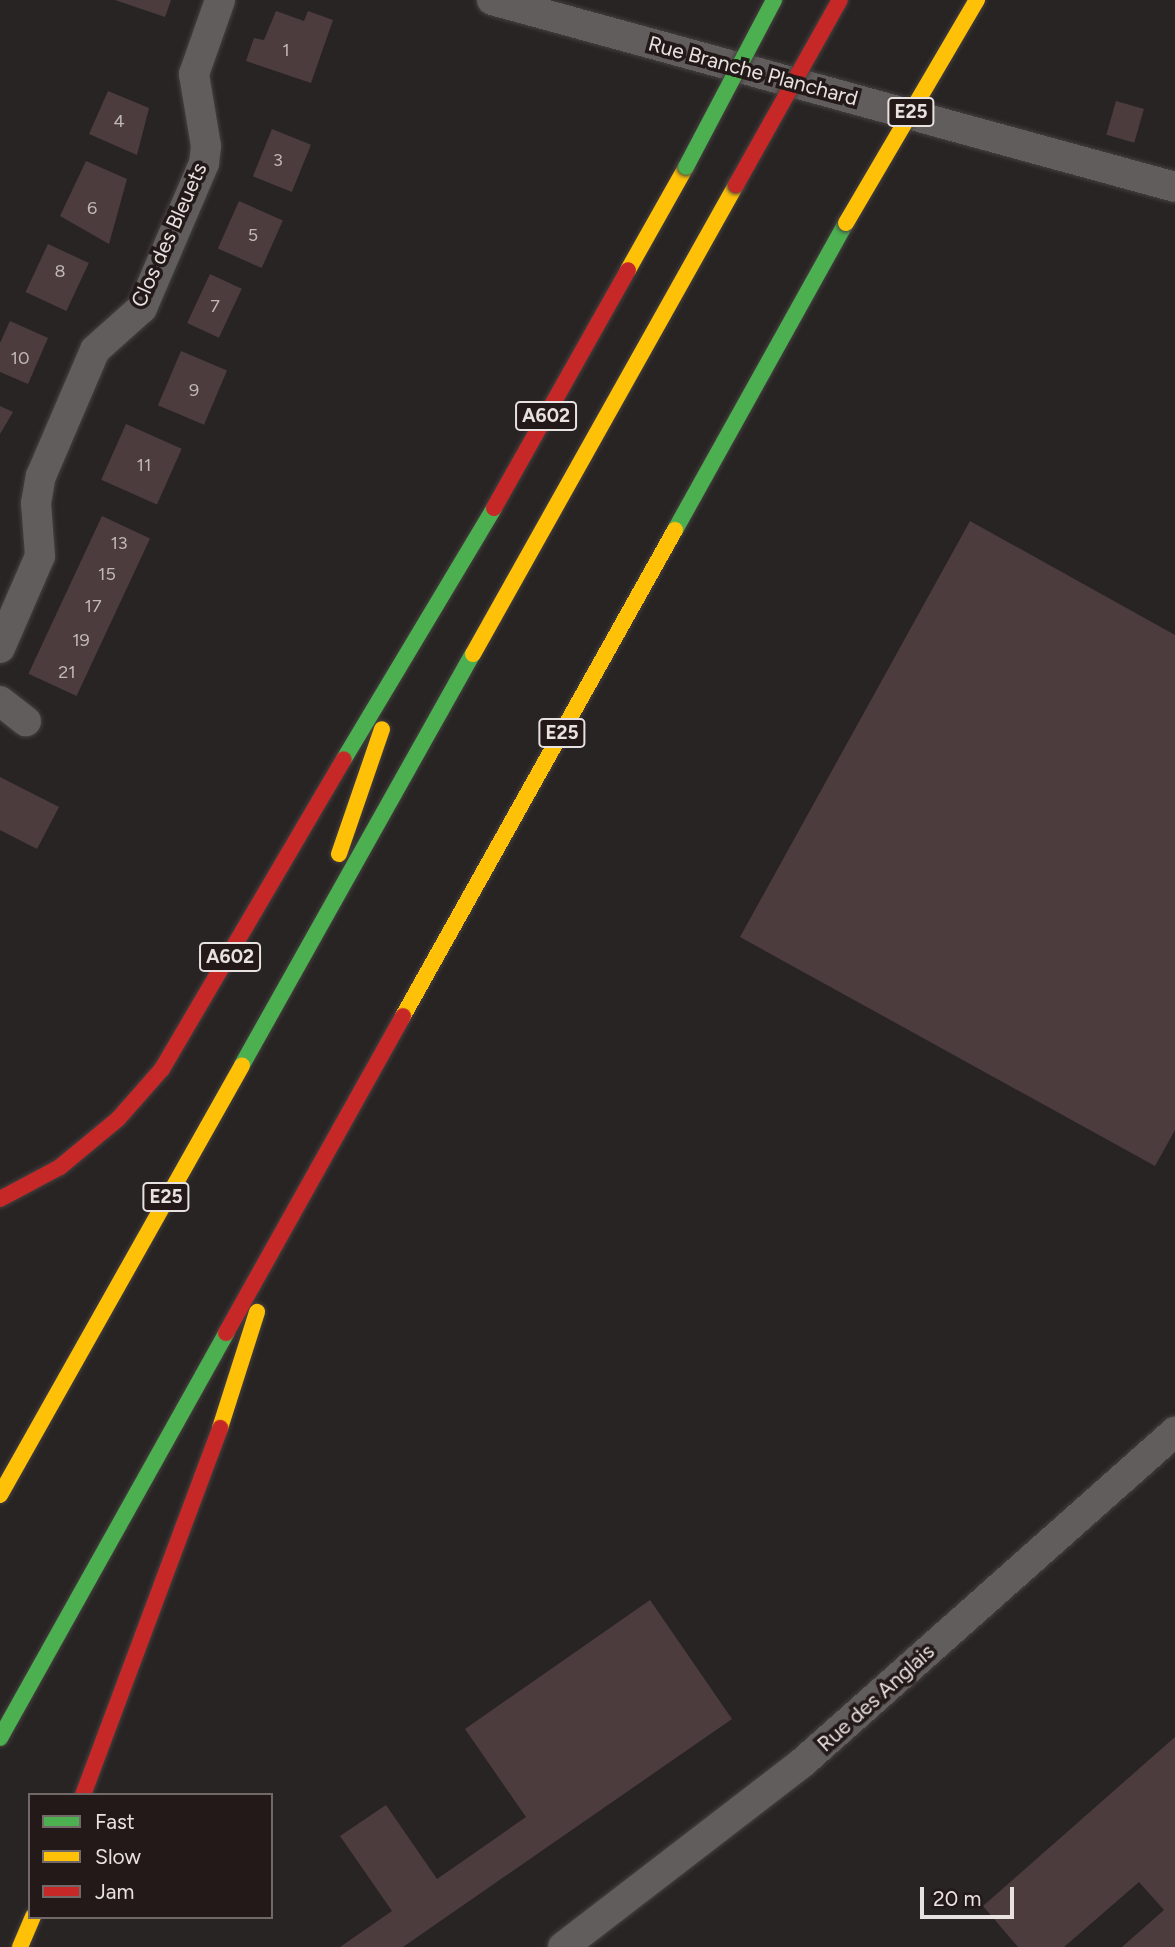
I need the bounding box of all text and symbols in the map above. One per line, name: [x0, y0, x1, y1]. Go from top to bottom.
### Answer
street label: Rue Branche Planchard: [645, 31, 861, 111]
house number: 1: [282, 39, 290, 61]
road number: E25: [886, 96, 936, 128]
house number: 4: [113, 110, 125, 132]
house number: 3: [273, 149, 283, 171]
street label: Clos des Bleuets: [126, 159, 212, 311]
house number: 6: [87, 197, 97, 219]
house number: 5: [248, 224, 258, 246]
house number: 8: [54, 260, 66, 282]
house number: 7: [210, 295, 220, 317]
house number: 10: [11, 347, 29, 369]
house number: 9: [189, 379, 199, 401]
road number: A602: [514, 400, 578, 432]
house number: 11: [137, 454, 151, 476]
house number: 13: [110, 532, 128, 554]
house number: 15: [98, 563, 116, 585]
house number: 17: [84, 595, 102, 617]
house number: 19: [72, 629, 90, 651]
house number: 21: [58, 661, 76, 683]
road number: E25: [538, 718, 586, 748]
road number: A602: [198, 942, 262, 973]
road number: E25: [142, 1182, 190, 1212]
street label: Rue des Anglais: [812, 1639, 940, 1757]
legend: [28, 1793, 273, 1919]
text: Fast: [95, 1809, 135, 1834]
text: Slow: [95, 1844, 141, 1869]
scale bar: [923, 1874, 1018, 1918]
text: Jam: [95, 1879, 134, 1904]
text: 20 m: [933, 1886, 981, 1911]

